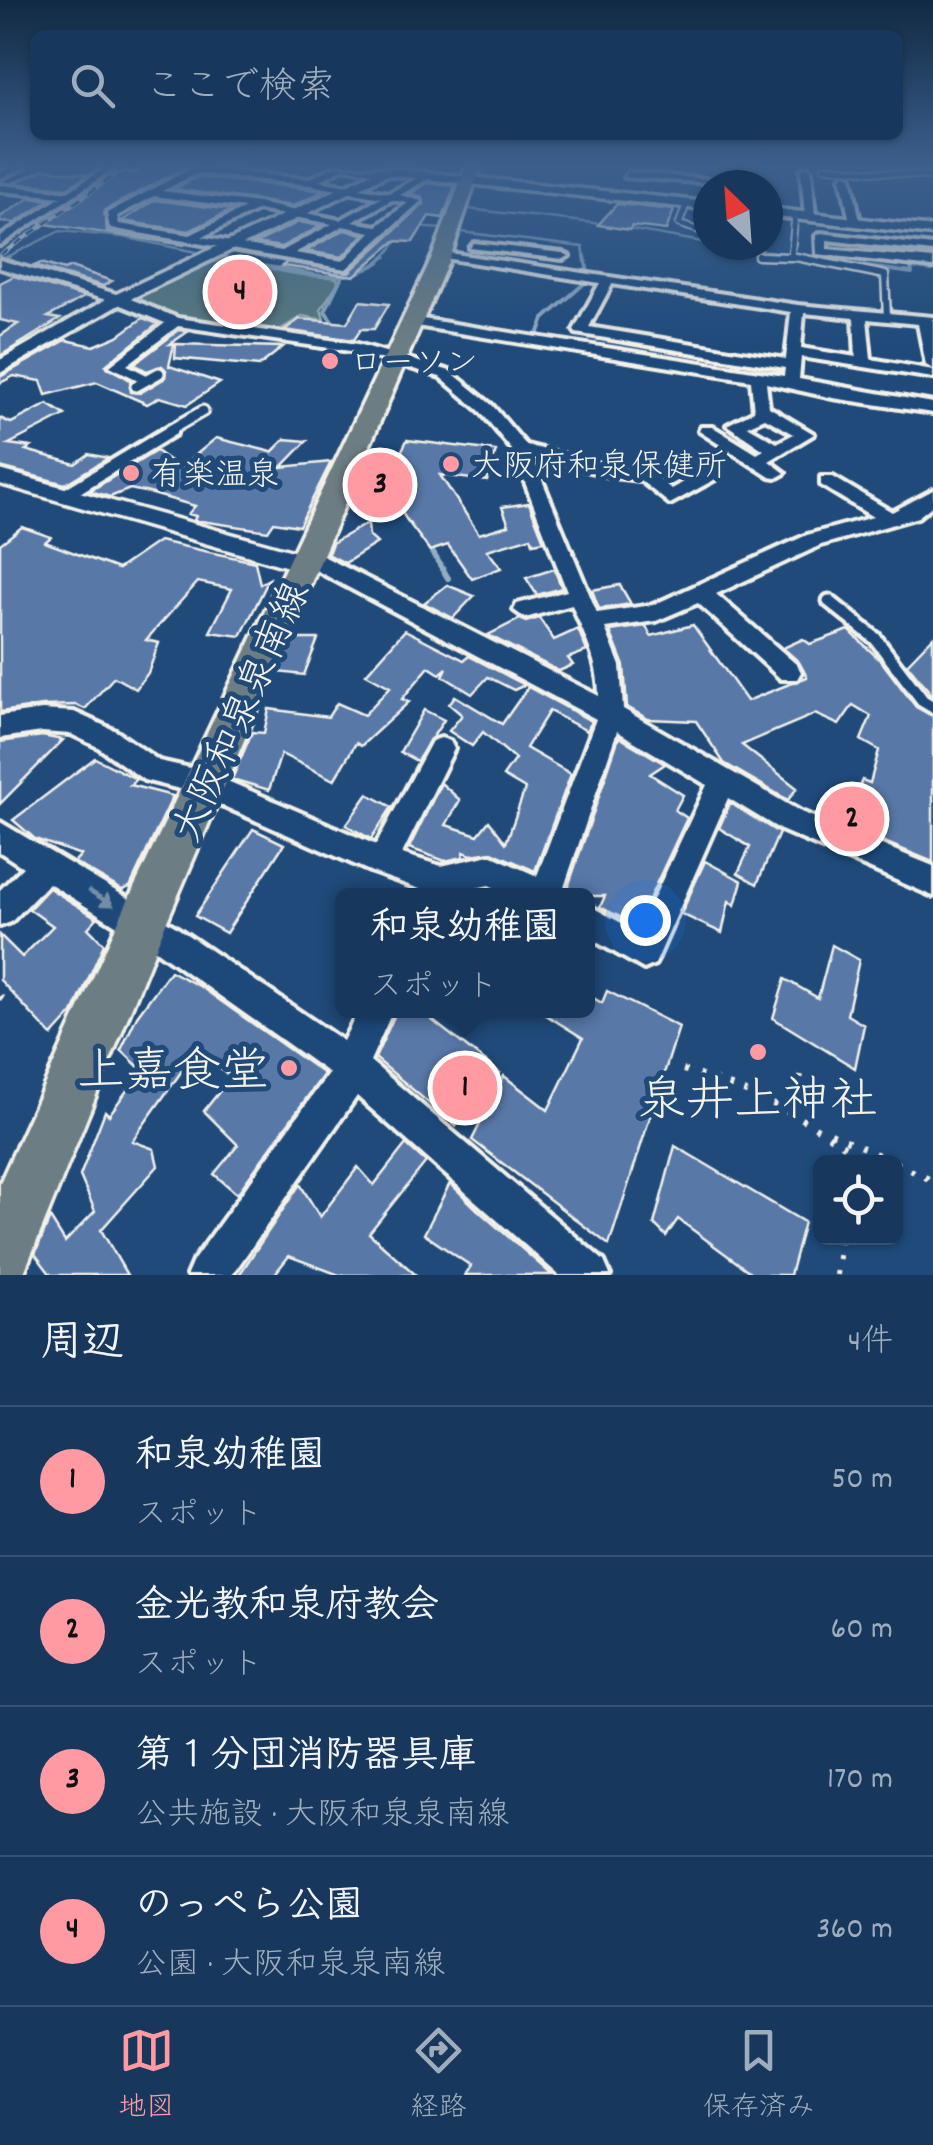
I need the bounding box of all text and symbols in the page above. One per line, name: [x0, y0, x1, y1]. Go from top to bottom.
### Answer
search box: [30, 30, 903, 140]
icon: search: [65, 58, 120, 113]
text: ここで検索: [145, 62, 335, 117]
north arrow: [693, 170, 783, 260]
pin: 4: [208, 254, 272, 330]
place label: ローソン: [350, 343, 478, 389]
marker: ローソン: [319, 350, 341, 372]
place label: 大阪府和泉保健所: [471, 446, 727, 492]
pin: 3: [348, 448, 412, 522]
marker: 大阪府和泉保健所: [440, 453, 462, 475]
place label: 有楽温泉: [151, 455, 279, 501]
marker: 有楽温泉: [120, 462, 142, 484]
street label: 大阪和泉泉南線: [162, 574, 328, 853]
pin: 2: [820, 782, 884, 856]
one-way arrow: [87, 888, 115, 906]
popup: [335, 888, 595, 1018]
your location: [620, 895, 671, 946]
text: 和泉幼稚園: [370, 903, 560, 958]
text: スポット: [370, 966, 498, 1012]
place label: 上嘉食堂: [77, 1041, 269, 1110]
marker: 泉井上神社: [747, 1041, 769, 1063]
pin: 1: [432, 1050, 498, 1126]
marker: 上嘉食堂: [278, 1057, 300, 1079]
place label: 泉井上神社: [638, 1070, 878, 1139]
map controls: [813, 1155, 903, 1245]
button: locate: [813, 1155, 903, 1245]
text: 周辺: [40, 1316, 124, 1376]
text: 4件: [848, 1321, 893, 1367]
text: 和泉幼稚園: [135, 1431, 325, 1486]
text: 1: [69, 1458, 76, 1504]
text: 50 m: [831, 1458, 893, 1504]
text: スポット: [135, 1494, 263, 1540]
text: 金光教和泉府教会: [135, 1581, 439, 1636]
text: 2: [66, 1608, 79, 1654]
text: 60 m: [831, 1608, 893, 1654]
text: スポット: [135, 1644, 263, 1690]
text: 第１分団消防器具庫: [135, 1731, 477, 1786]
text: 3: [65, 1758, 80, 1804]
text: 170 m: [827, 1758, 893, 1804]
text: 公共施設 · 大阪和泉泉南線: [135, 1794, 509, 1840]
text: のっぺら公園: [135, 1881, 363, 1936]
text: 4: [66, 1908, 79, 1954]
text: 360 m: [816, 1908, 893, 1954]
text: 公園 · 大阪和泉泉南線: [135, 1944, 445, 1990]
tab: 地図: [118, 2023, 174, 2130]
tab: 経路: [410, 2023, 467, 2130]
tab: 保存済み: [703, 2023, 815, 2130]

